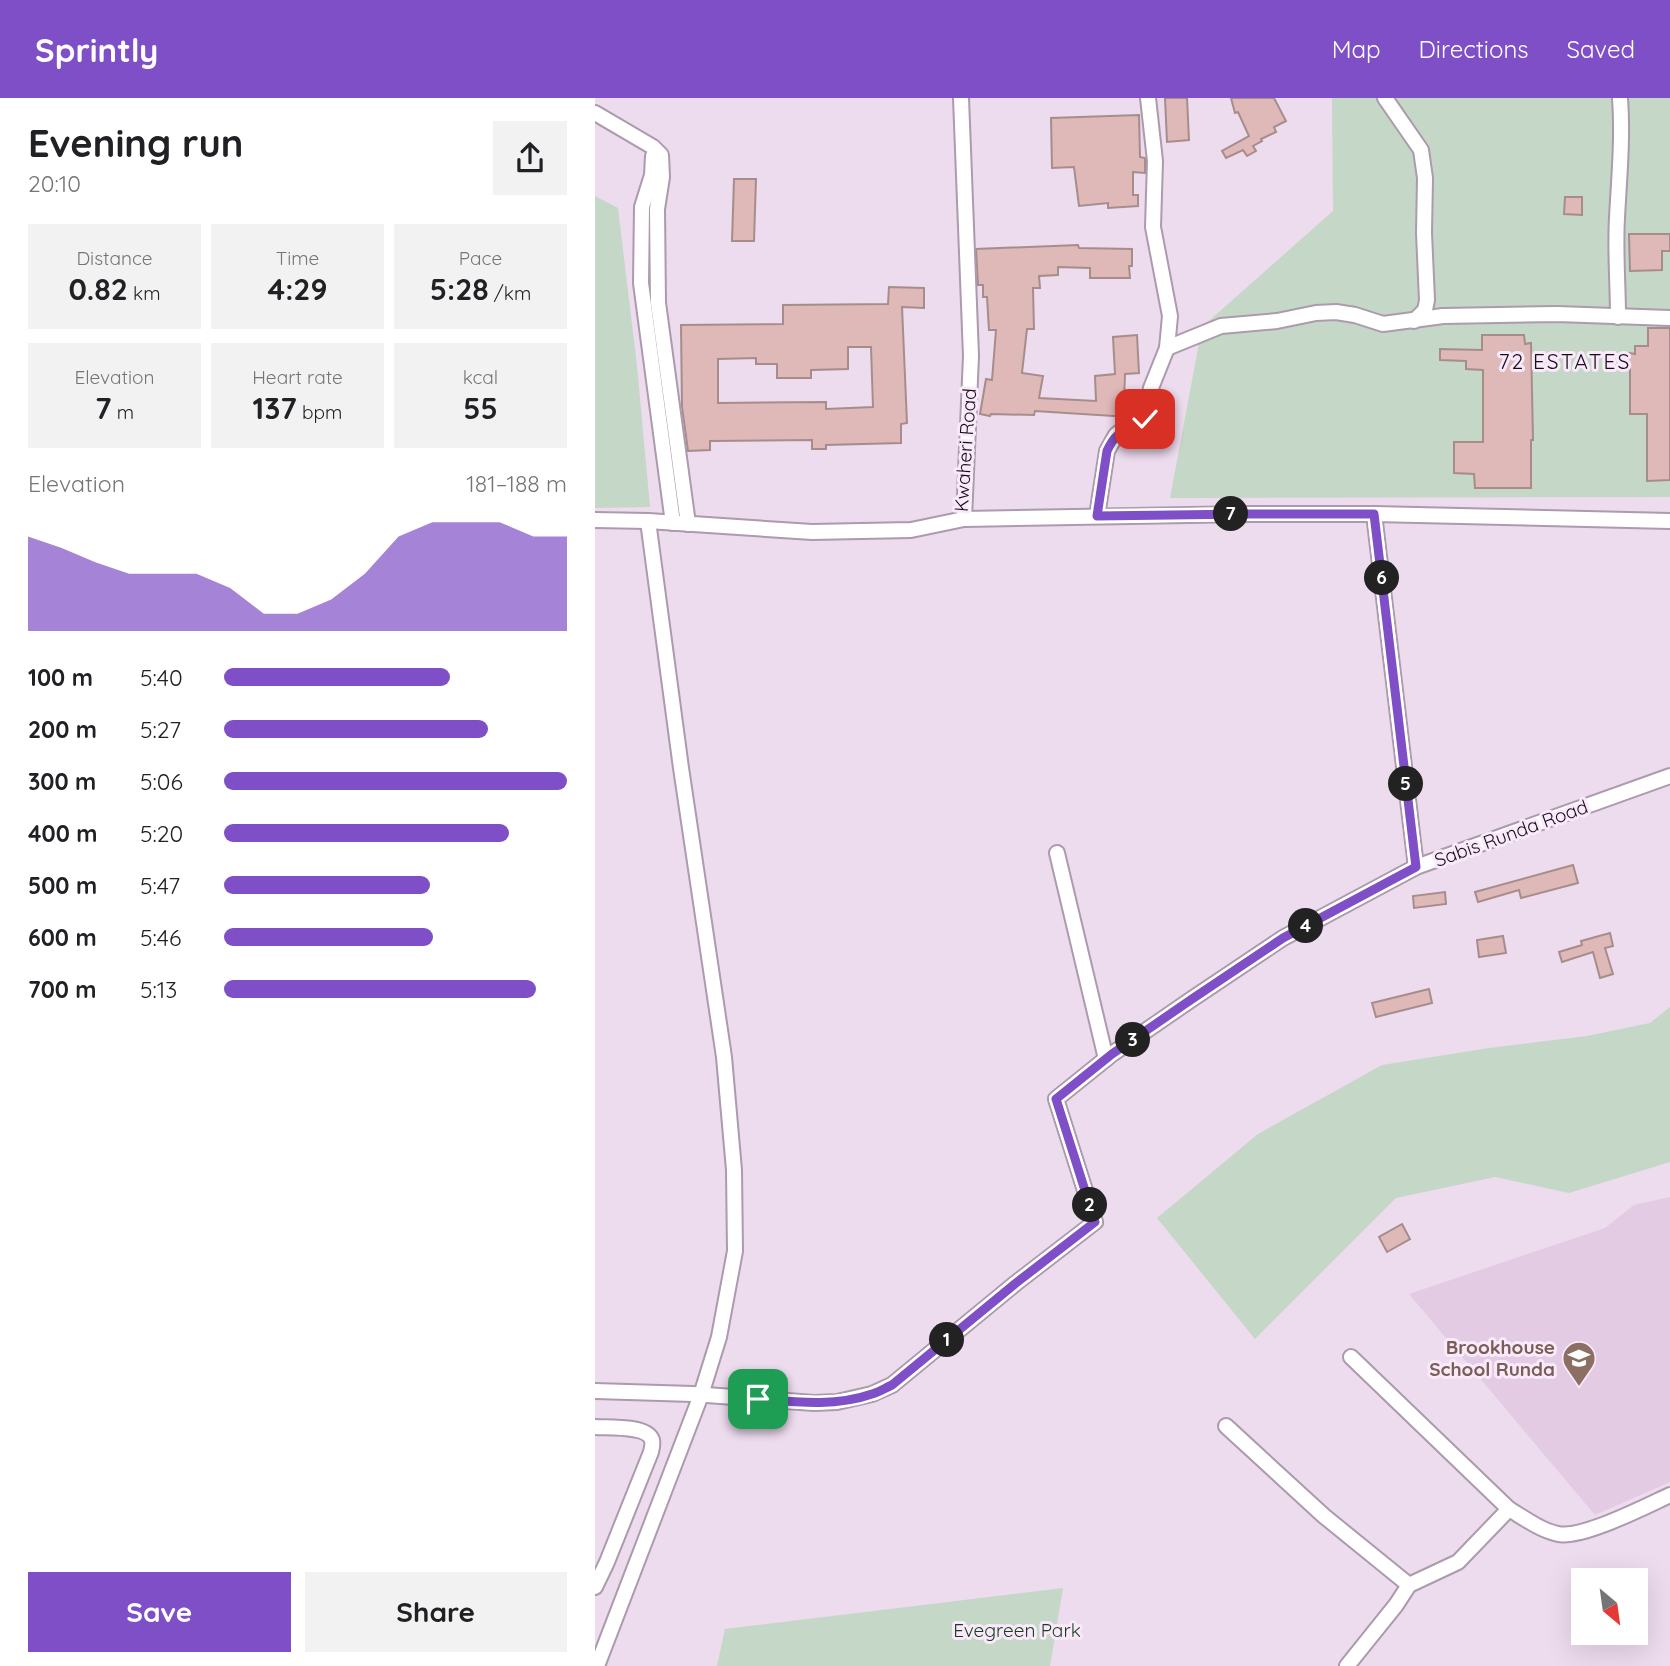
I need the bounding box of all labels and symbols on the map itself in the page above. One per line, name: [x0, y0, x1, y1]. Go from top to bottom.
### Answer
district label: 72 ESTATES: [1499, 348, 1631, 374]
street label: Kwaheri Road: [949, 387, 981, 513]
pin: [1115, 389, 1175, 449]
pin: 7: [1213, 496, 1249, 532]
pin: 6: [1365, 560, 1399, 596]
pin: 5: [1389, 766, 1423, 802]
street label: Sabis Runda Road: [1431, 794, 1591, 872]
pin: 4: [1289, 908, 1323, 944]
pin: 3: [1115, 1023, 1151, 1058]
pin: 2: [1072, 1188, 1107, 1222]
pin: 1: [929, 1322, 965, 1358]
place label: Brookhouse School Runda: [1429, 1335, 1555, 1381]
school or university icon: Brookhouse School Runda: [1560, 1339, 1598, 1388]
pin: [728, 1369, 788, 1429]
north arrow: [1571, 1568, 1649, 1645]
park label: Evegreen Park: [953, 1618, 1081, 1642]

